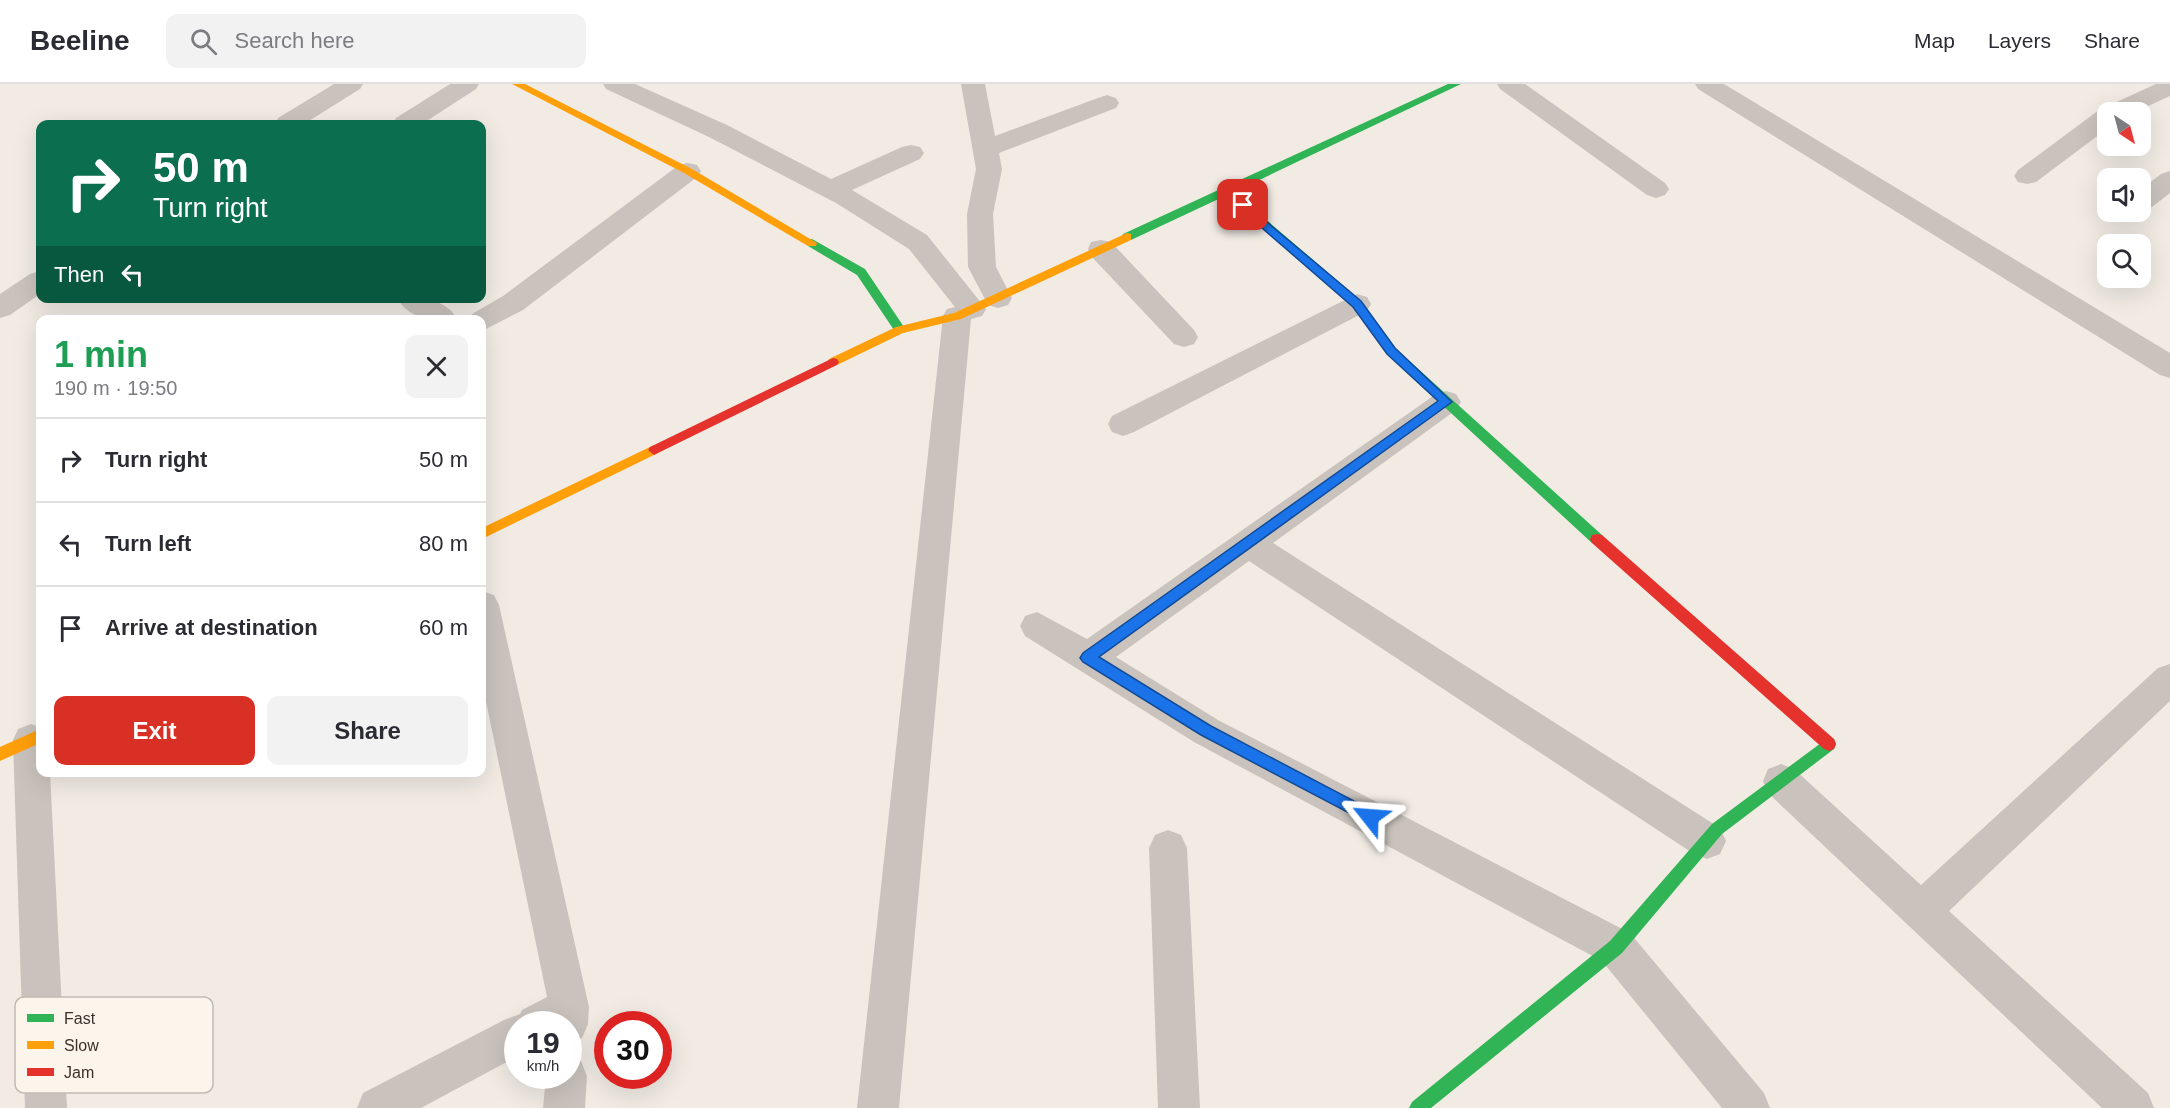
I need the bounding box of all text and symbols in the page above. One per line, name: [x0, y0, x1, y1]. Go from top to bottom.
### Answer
search box: [166, 14, 586, 68]
text: Beeline: [30, 25, 130, 56]
icon: search: [187, 25, 220, 58]
text: Search here: [235, 28, 354, 53]
text: Map: [1914, 29, 1955, 52]
text: Layers: [1988, 29, 2051, 52]
text: Share: [2084, 29, 2140, 52]
north arrow: [2097, 102, 2151, 156]
map controls: [2097, 102, 2151, 288]
icon: right: [54, 144, 132, 222]
text: 50 m: [153, 144, 249, 191]
button: sound: [2097, 168, 2151, 222]
pin: [1217, 179, 1268, 230]
icon: arrive: [1226, 188, 1259, 221]
text: Turn right: [153, 193, 268, 223]
button: search: [2097, 234, 2151, 288]
icon: left: [116, 258, 149, 291]
text: Then: [54, 262, 104, 287]
text: 1 min: [54, 334, 148, 375]
button: close: [405, 335, 468, 398]
text: 190 m · 19:50: [54, 377, 177, 399]
icon: right: [54, 444, 87, 477]
text: Turn right: [105, 447, 207, 472]
text: 50 m: [419, 447, 468, 472]
icon: left: [54, 528, 87, 561]
text: Turn left: [105, 531, 191, 556]
text: 80 m: [419, 531, 468, 556]
icon: arrive: [54, 612, 87, 645]
text: Arrive at destination: [105, 615, 318, 640]
text: 60 m: [419, 615, 468, 640]
button: Exit: [54, 696, 255, 765]
button: Share: [267, 696, 468, 765]
position arrow: [1338, 785, 1402, 849]
legend: [15, 997, 213, 1093]
text: Fast: [64, 1010, 96, 1027]
speed limit sign: 30: [594, 1011, 672, 1089]
text: 19: [526, 1026, 560, 1059]
text: Slow: [64, 1037, 99, 1054]
text: km/h: [527, 1057, 559, 1074]
text: Jam: [64, 1064, 94, 1081]

